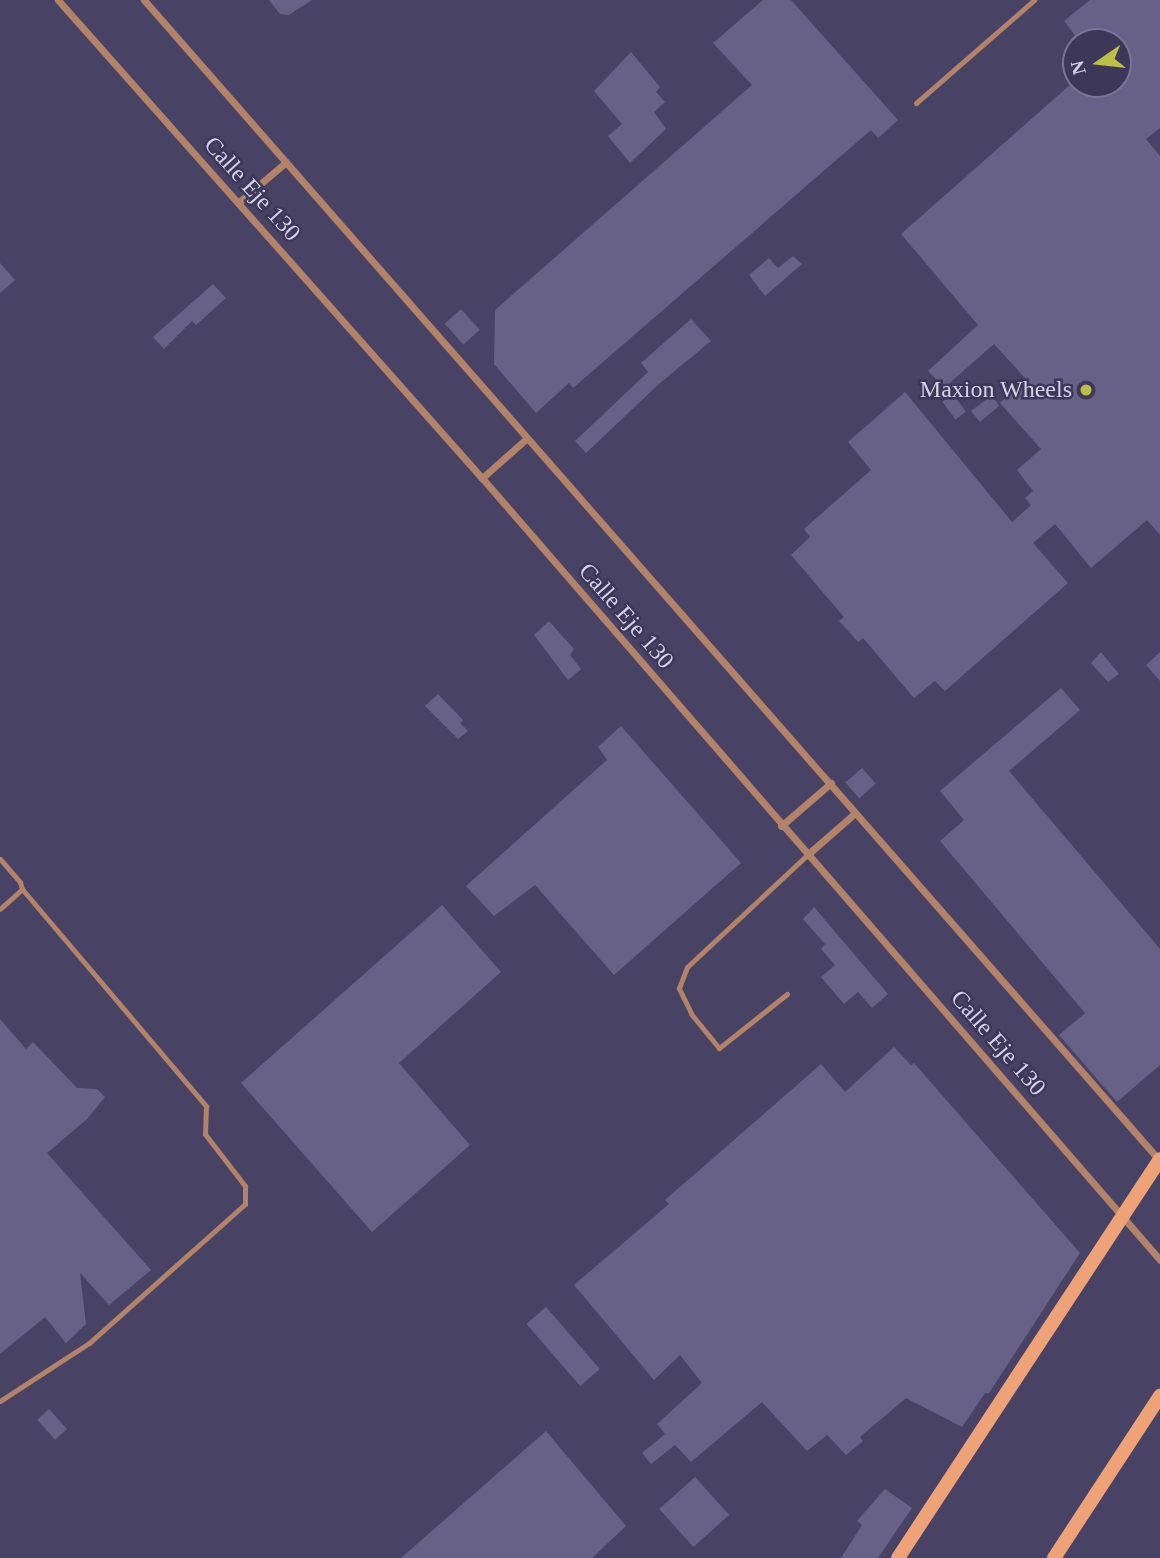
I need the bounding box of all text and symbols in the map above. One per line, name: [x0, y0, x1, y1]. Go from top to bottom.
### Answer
north arrow: [1062, 28, 1132, 98]
text: N: [1066, 59, 1090, 77]
street label: Calle Eje 130: [198, 131, 306, 247]
place label: Maxion Wheels: [919, 376, 1072, 404]
marker: Maxion Wheels: [1078, 382, 1094, 398]
street label: Calle Eje 130: [572, 557, 680, 675]
street label: Calle Eje 130: [944, 984, 1052, 1102]

